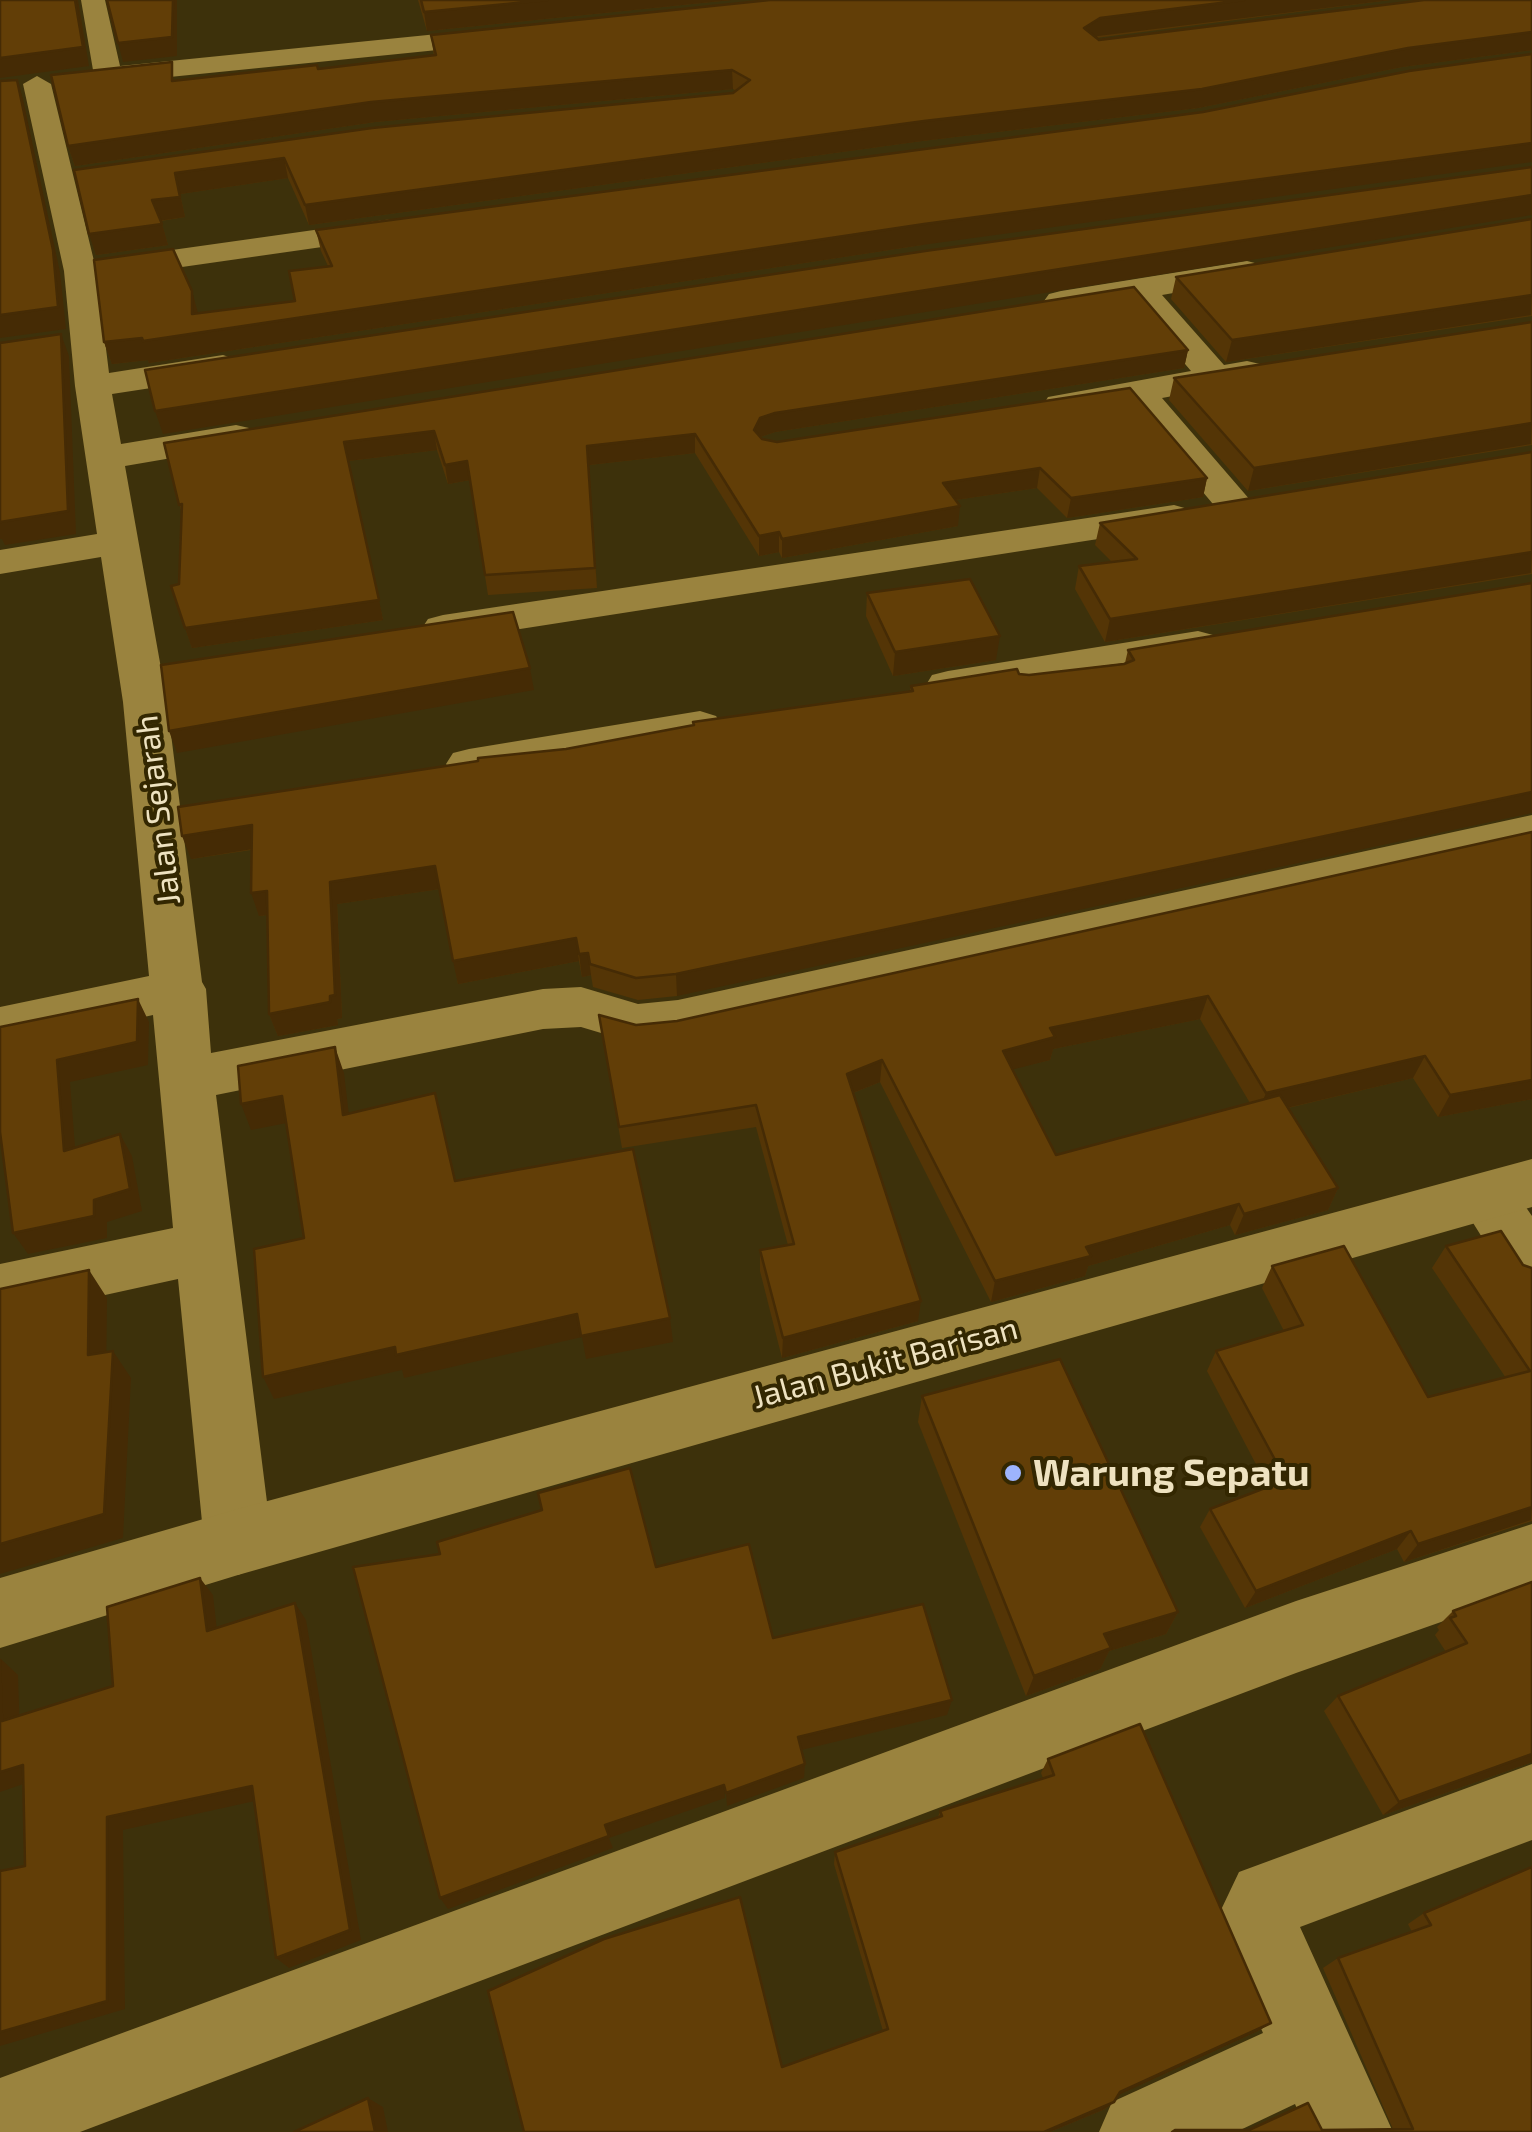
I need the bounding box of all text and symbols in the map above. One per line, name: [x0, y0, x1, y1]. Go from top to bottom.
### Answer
street label: Jalan Sejarah: [127, 713, 189, 907]
street label: Jalan Bukit Barisan: [748, 1309, 1022, 1417]
place label: Warung Sepatu: [1033, 1450, 1309, 1496]
marker: Warung Sepatu: [1002, 1462, 1024, 1484]

